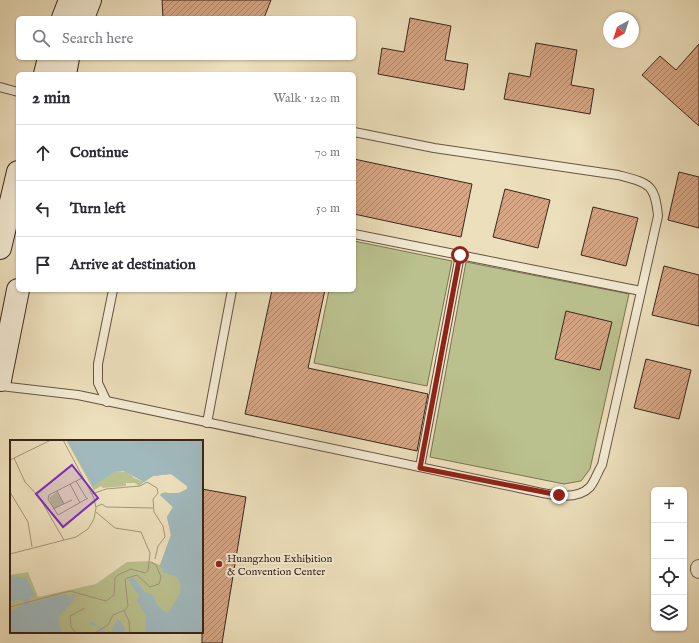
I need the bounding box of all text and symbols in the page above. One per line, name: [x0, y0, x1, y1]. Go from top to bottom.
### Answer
north arrow: [603, 12, 639, 48]
search box: [16, 16, 356, 60]
icon: search: [30, 27, 52, 49]
text: Search here: [62, 29, 133, 48]
text: 2 min: [32, 88, 70, 109]
text: Walk · 120 m: [274, 90, 340, 107]
icon: ahead: [32, 142, 54, 164]
text: Continue: [70, 143, 128, 162]
text: 70 m: [315, 144, 340, 161]
icon: left: [32, 198, 54, 220]
text: Turn left: [70, 199, 126, 218]
text: 50 m: [316, 200, 340, 217]
route start: [451, 246, 469, 264]
icon: arrive: [32, 254, 54, 276]
text: Arrive at destination: [70, 255, 196, 274]
inset map: [10, 440, 203, 633]
route end: [550, 486, 568, 504]
map controls: [651, 487, 687, 631]
button: +: [651, 487, 687, 523]
button: −: [651, 523, 687, 559]
place label: Huangzhou Exhibition & Convention Center: [227, 552, 333, 579]
marker: Huangzhou Exhibition & Convention Center: [214, 559, 224, 569]
button: locate: [651, 559, 687, 595]
button: layers: [651, 595, 687, 631]

